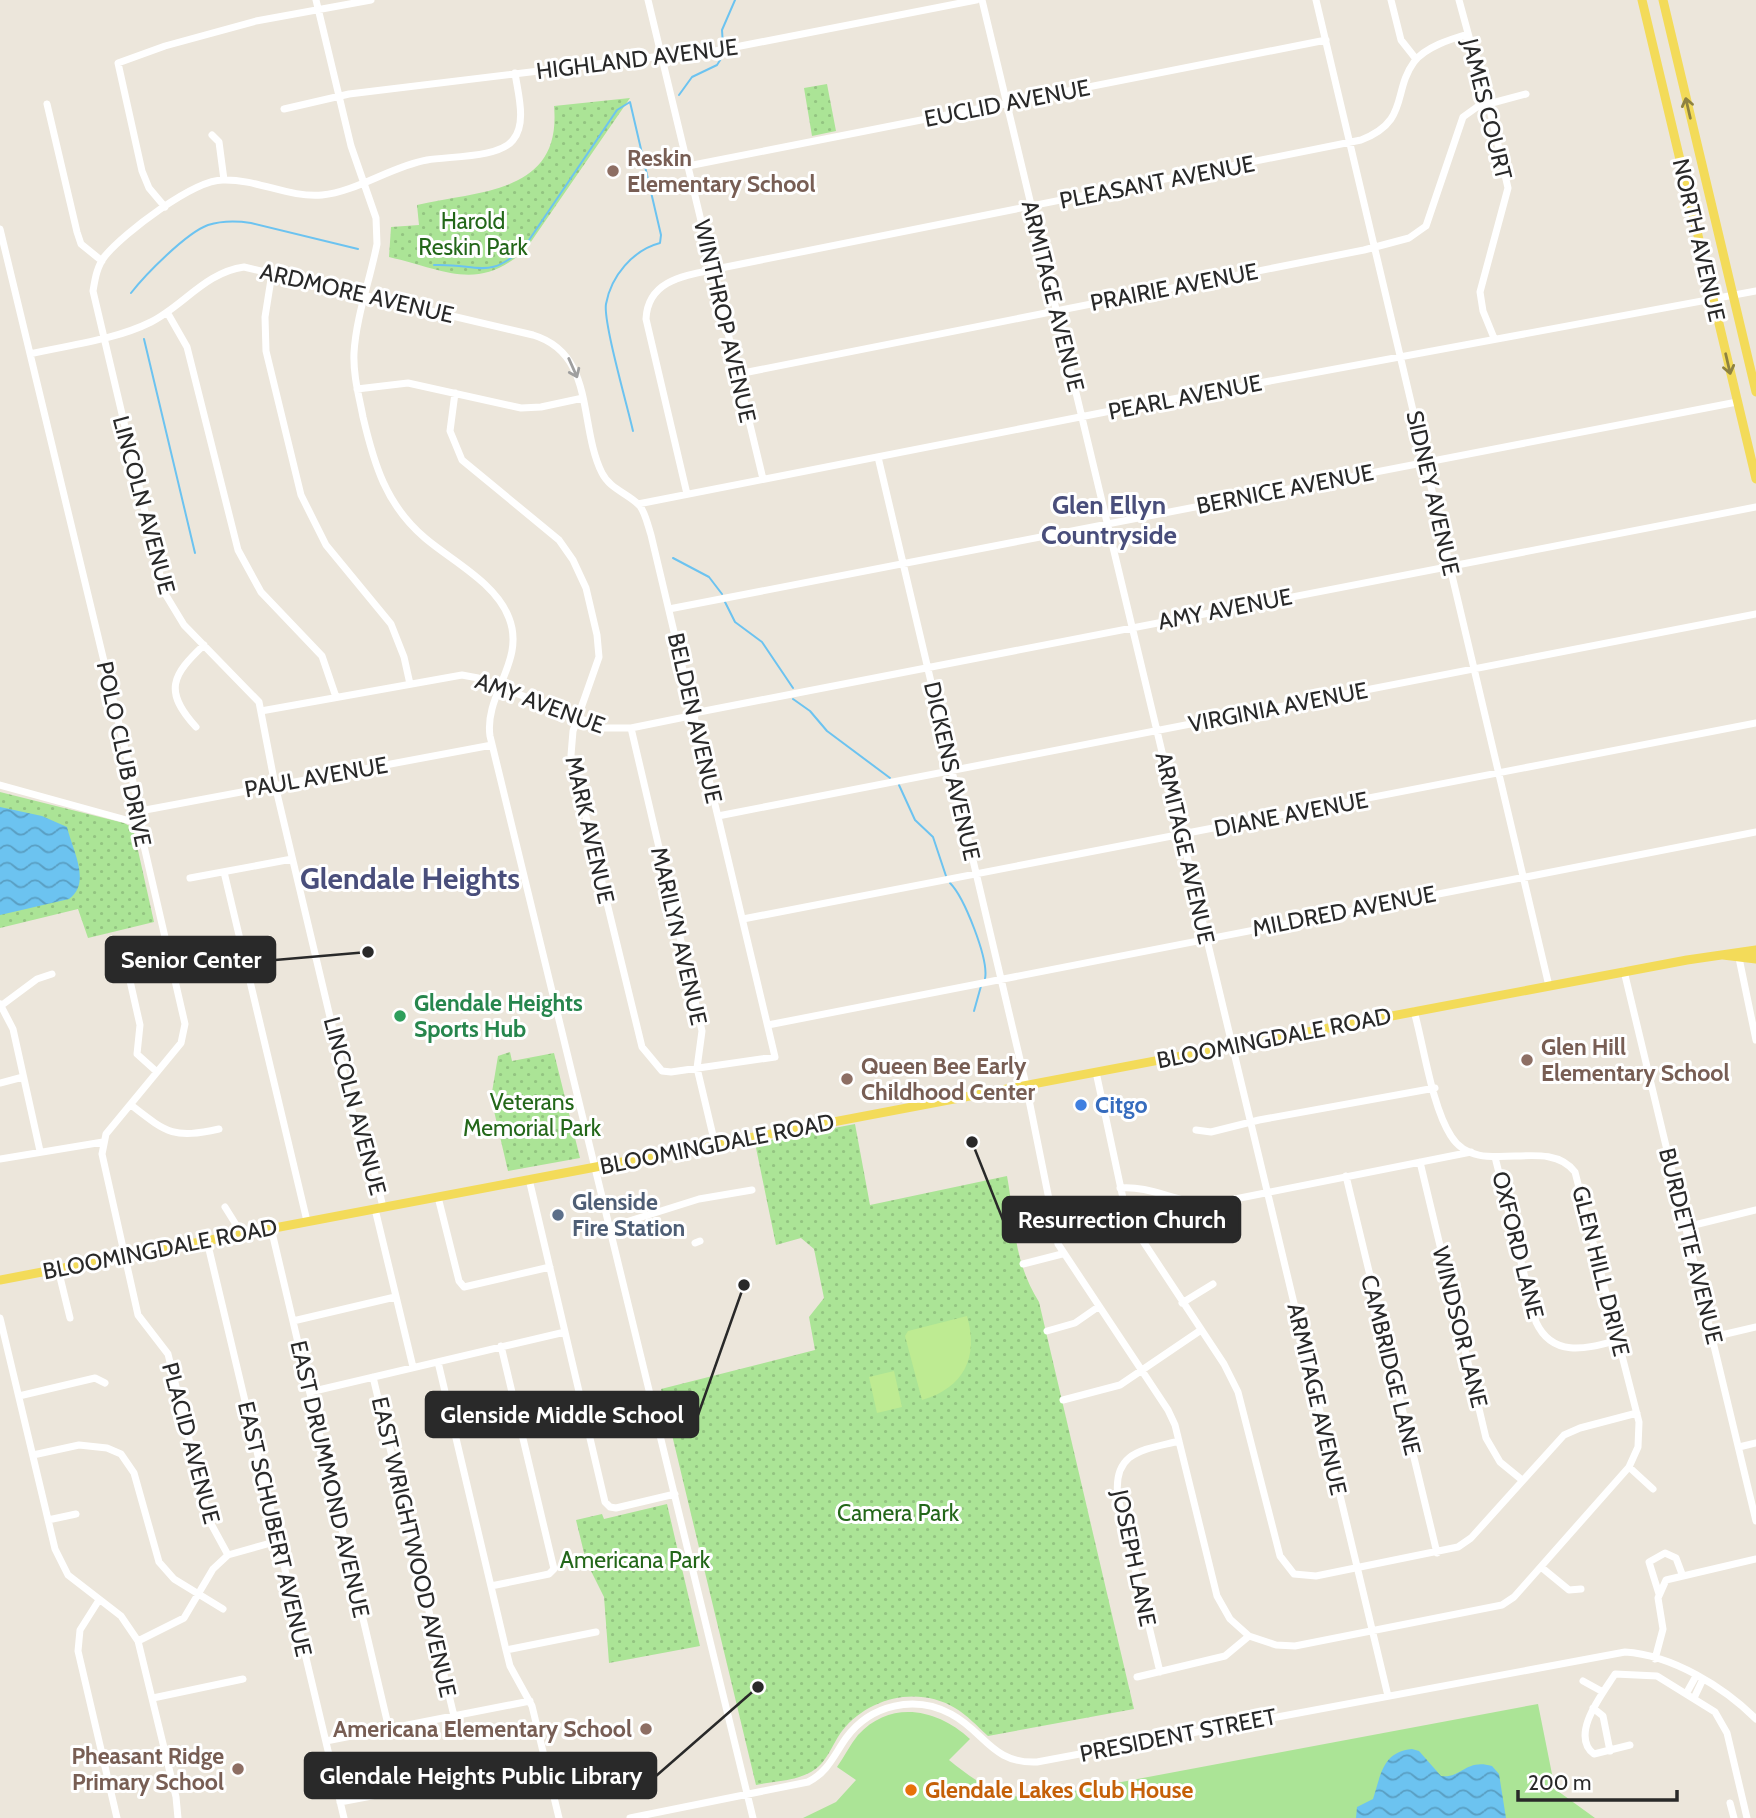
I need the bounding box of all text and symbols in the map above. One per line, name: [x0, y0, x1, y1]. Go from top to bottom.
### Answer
street label: HIGHLAND AVENUE: [535, 33, 739, 85]
street label: JAMES COURT: [1456, 35, 1518, 182]
street label: EUCLID AVENUE: [922, 73, 1092, 133]
one-way arrow: [1681, 97, 1694, 120]
place label: Reskin Elementary School: [627, 144, 815, 198]
street label: PLEASANT AVENUE: [1057, 149, 1257, 215]
street label: NORTH AVENUE: [1667, 156, 1731, 324]
marker: Reskin Elementary School: [605, 163, 621, 179]
street label: ARMITAGE AVENUE: [1016, 197, 1090, 395]
park label: Harold Reskin Park: [418, 207, 528, 261]
street label: WINTHROP AVENUE: [688, 217, 762, 425]
street label: ARDMORE AVENUE: [257, 257, 457, 329]
street label: PRAIRIE AVENUE: [1088, 257, 1260, 317]
one-way arrow: [1722, 352, 1735, 375]
one-way arrow: [568, 357, 581, 378]
street label: PEARL AVENUE: [1106, 368, 1264, 426]
street label: SIDNEY AVENUE: [1400, 408, 1466, 578]
street label: LINCOLN AVENUE: [107, 413, 181, 597]
street label: BERNICE AVENUE: [1194, 458, 1376, 520]
district label: Glen Ellyn Countryside: [1041, 489, 1177, 551]
street label: AMY AVENUE: [1156, 582, 1294, 636]
street label: BELDEN AVENUE: [662, 630, 728, 806]
street label: POLO CLUB DRIVE: [91, 659, 157, 849]
street label: AMY AVENUE: [471, 667, 609, 739]
street label: VIRGINIA AVENUE: [1186, 676, 1370, 738]
street label: DICKENS AVENUE: [918, 679, 986, 863]
street label: ARMITAGE AVENUE: [1149, 749, 1221, 947]
street label: PAUL AVENUE: [242, 751, 390, 803]
street label: MARK AVENUE: [559, 754, 621, 906]
street label: DIANE AVENUE: [1212, 785, 1370, 843]
street label: MARILYN AVENUE: [645, 844, 713, 1028]
district label: Glendale Heights: [300, 860, 520, 897]
street label: MILDRED AVENUE: [1250, 879, 1438, 943]
callout: Senior Center: [106, 937, 275, 982]
text: Senior Center: [121, 945, 261, 974]
place label: Glendale Heights Sports Hub: [414, 989, 583, 1043]
street label: BLOOMINGDALE ROAD: [1154, 1002, 1394, 1074]
marker: Glendale Heights Sports Hub: [392, 1008, 408, 1024]
street label: LINCOLN AVENUE: [318, 1014, 392, 1198]
place label: Glen Hill Elementary School: [1541, 1033, 1729, 1087]
place label: Queen Bee Early Childhood Center: [861, 1052, 1035, 1106]
marker: Glen Hill Elementary School: [1519, 1052, 1535, 1068]
marker: Queen Bee Early Childhood Center: [839, 1071, 855, 1087]
park label: Veterans Memorial Park: [463, 1088, 602, 1142]
place label: Citgo: [1095, 1091, 1148, 1119]
marker: Citgo: [1073, 1097, 1089, 1113]
street label: BLOOMINGDALE ROAD: [597, 1108, 837, 1180]
street label: BURDETTE AVENUE: [1653, 1145, 1729, 1347]
street label: OXFORD LANE: [1486, 1169, 1550, 1321]
street label: GLEN HILL DRIVE: [1566, 1183, 1636, 1359]
place label: Glenside Fire Station: [572, 1188, 685, 1242]
callout: Resurrection Church: [1003, 1197, 1240, 1242]
text: Resurrection Church: [1018, 1205, 1226, 1234]
marker: Glenside Fire Station: [550, 1207, 566, 1223]
street label: BLOOMINGDALE ROAD: [40, 1213, 280, 1285]
street label: WINDSOR LANE: [1426, 1243, 1494, 1411]
street label: CAMBRIDGE LANE: [1355, 1272, 1427, 1458]
street label: ARMITAGE AVENUE: [1281, 1300, 1353, 1498]
street label: EAST DRUMMOND AVENUE: [284, 1338, 376, 1620]
street label: PLACID AVENUE: [156, 1359, 226, 1527]
callout: Glenside Middle School: [426, 1392, 698, 1437]
street label: EAST WRIGHTWOOD AVENUE: [366, 1394, 462, 1700]
street label: EAST SCHUBERT AVENUE: [232, 1399, 318, 1659]
text: Glenside Middle School: [440, 1400, 684, 1429]
street label: JOSEPH LANE: [1106, 1486, 1162, 1629]
park label: Camera Park: [837, 1499, 960, 1527]
park label: Americana Park: [560, 1546, 711, 1574]
street label: PRESIDENT STREET: [1077, 1702, 1279, 1768]
place label: Americana Elementary School: [333, 1715, 632, 1743]
marker: Americana Elementary School: [638, 1721, 654, 1737]
place label: Pheasant Ridge Primary School: [71, 1742, 224, 1796]
callout: Glendale Heights Public Library: [305, 1753, 656, 1798]
scale bar: [1518, 1758, 1677, 1802]
marker: Pheasant Ridge Primary School: [230, 1761, 246, 1777]
text: Glendale Heights Public Library: [320, 1761, 643, 1790]
text: 200 m: [1528, 1770, 1591, 1795]
place label: Glendale Lakes Club House: [925, 1776, 1193, 1804]
marker: Glendale Lakes Club House: [903, 1782, 919, 1798]

